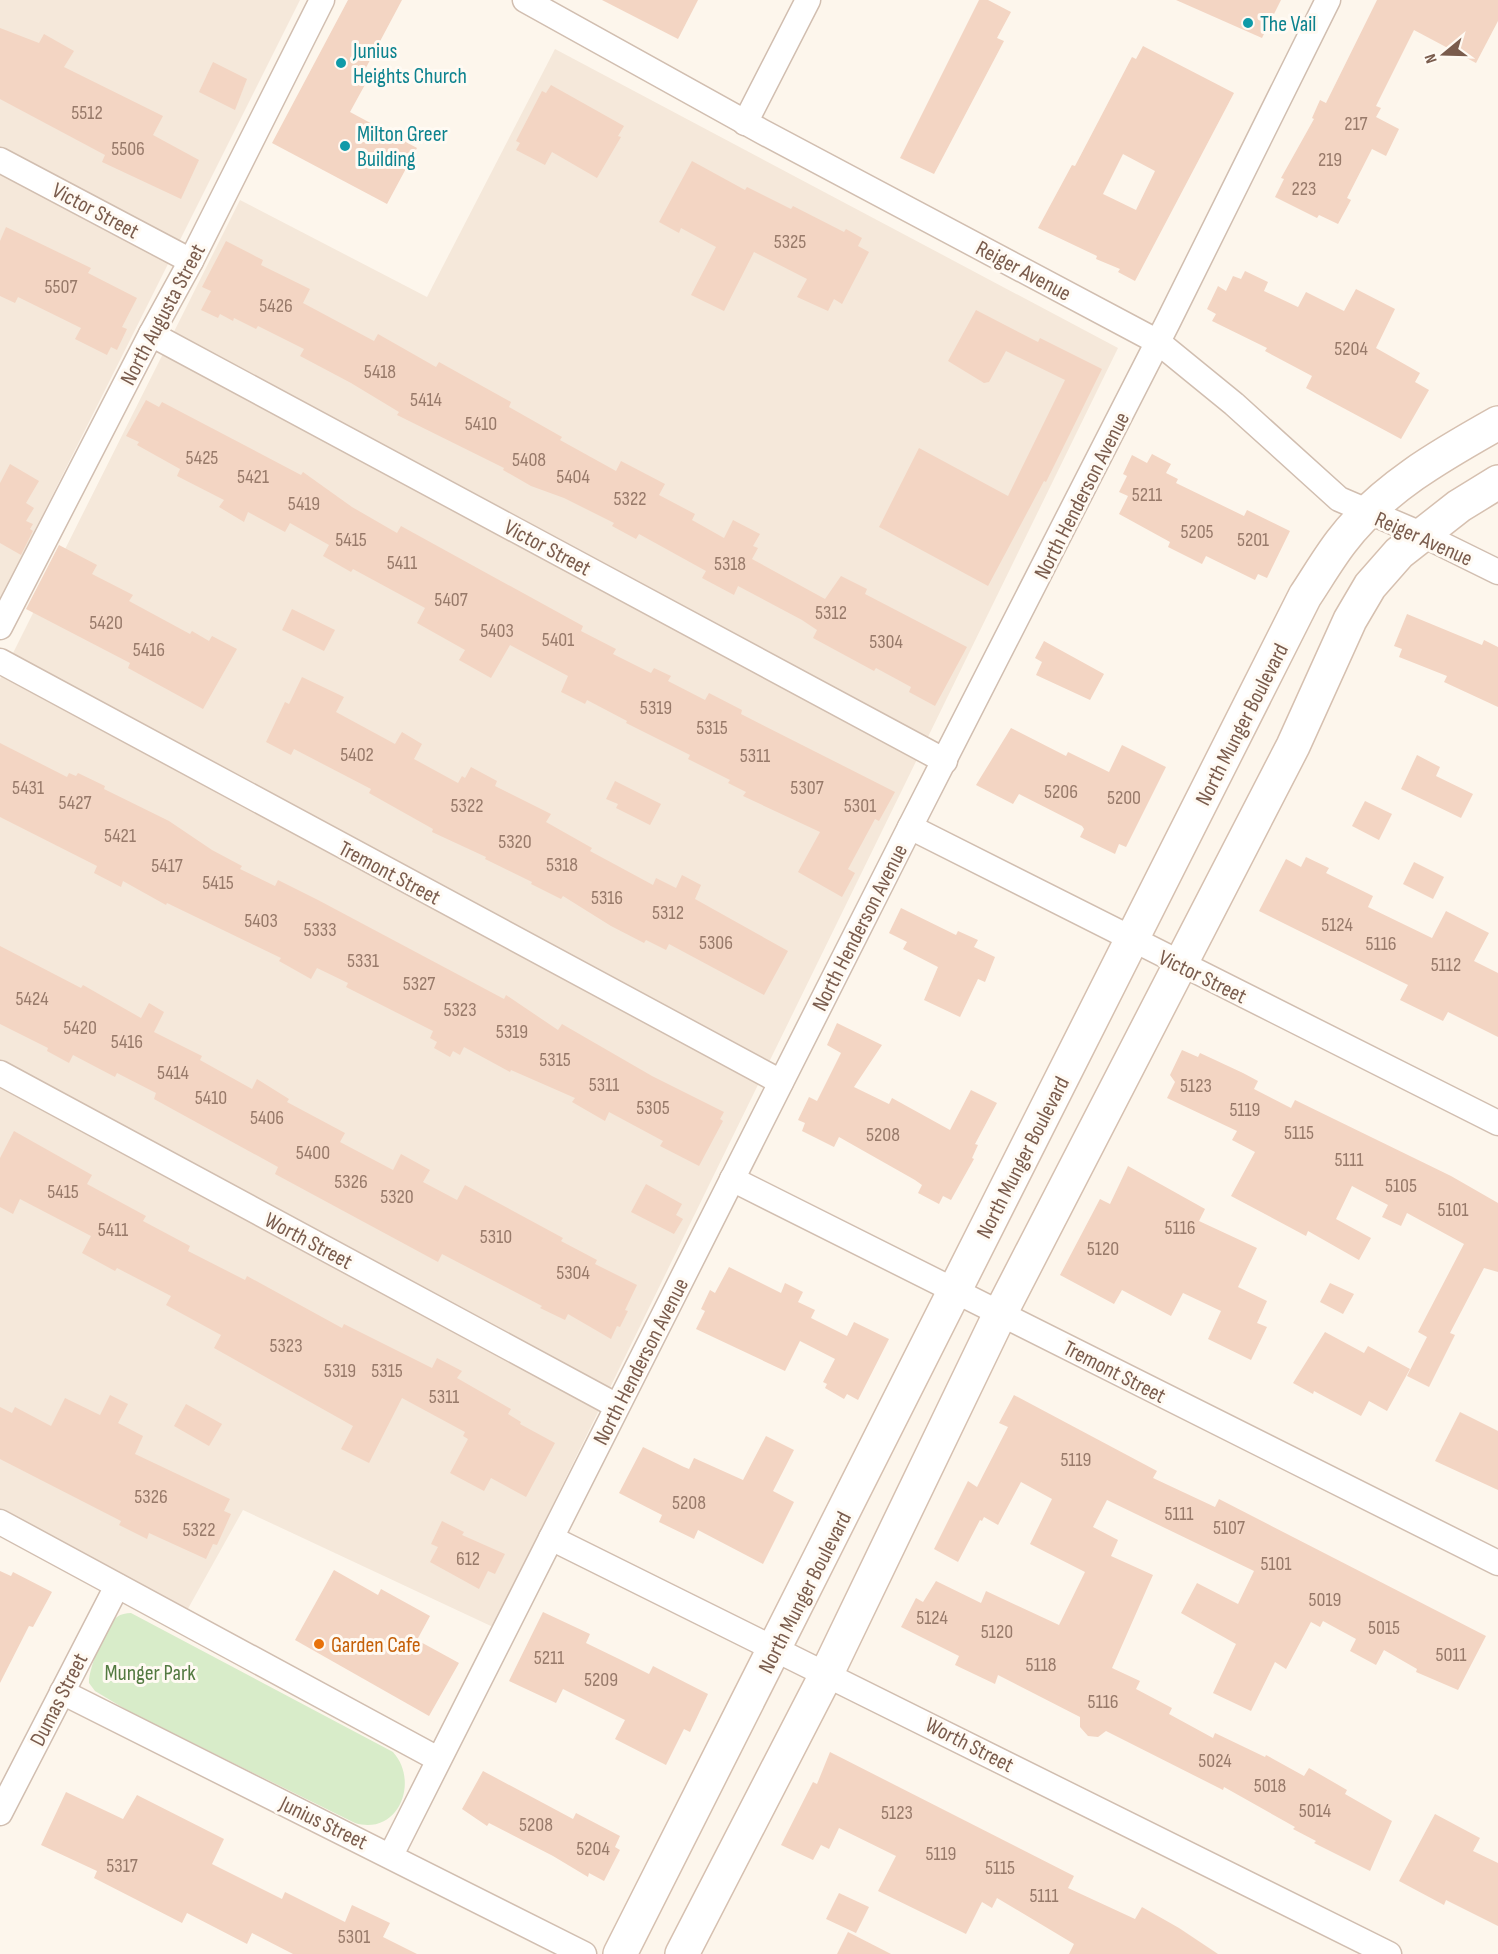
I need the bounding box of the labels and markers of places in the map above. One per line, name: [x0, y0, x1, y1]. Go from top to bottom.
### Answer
place label: The Vail: [1260, 11, 1316, 38]
marker: The Vail: [1241, 16, 1255, 30]
place label: Junius Heights Church: [352, 38, 467, 90]
marker: Junius Heights Church: [334, 56, 348, 70]
place label: Milton Greer Building: [357, 121, 448, 173]
marker: Milton Greer Building: [338, 139, 352, 153]
place label: Garden Cafe: [331, 1632, 421, 1659]
marker: Garden Cafe: [312, 1637, 326, 1651]

